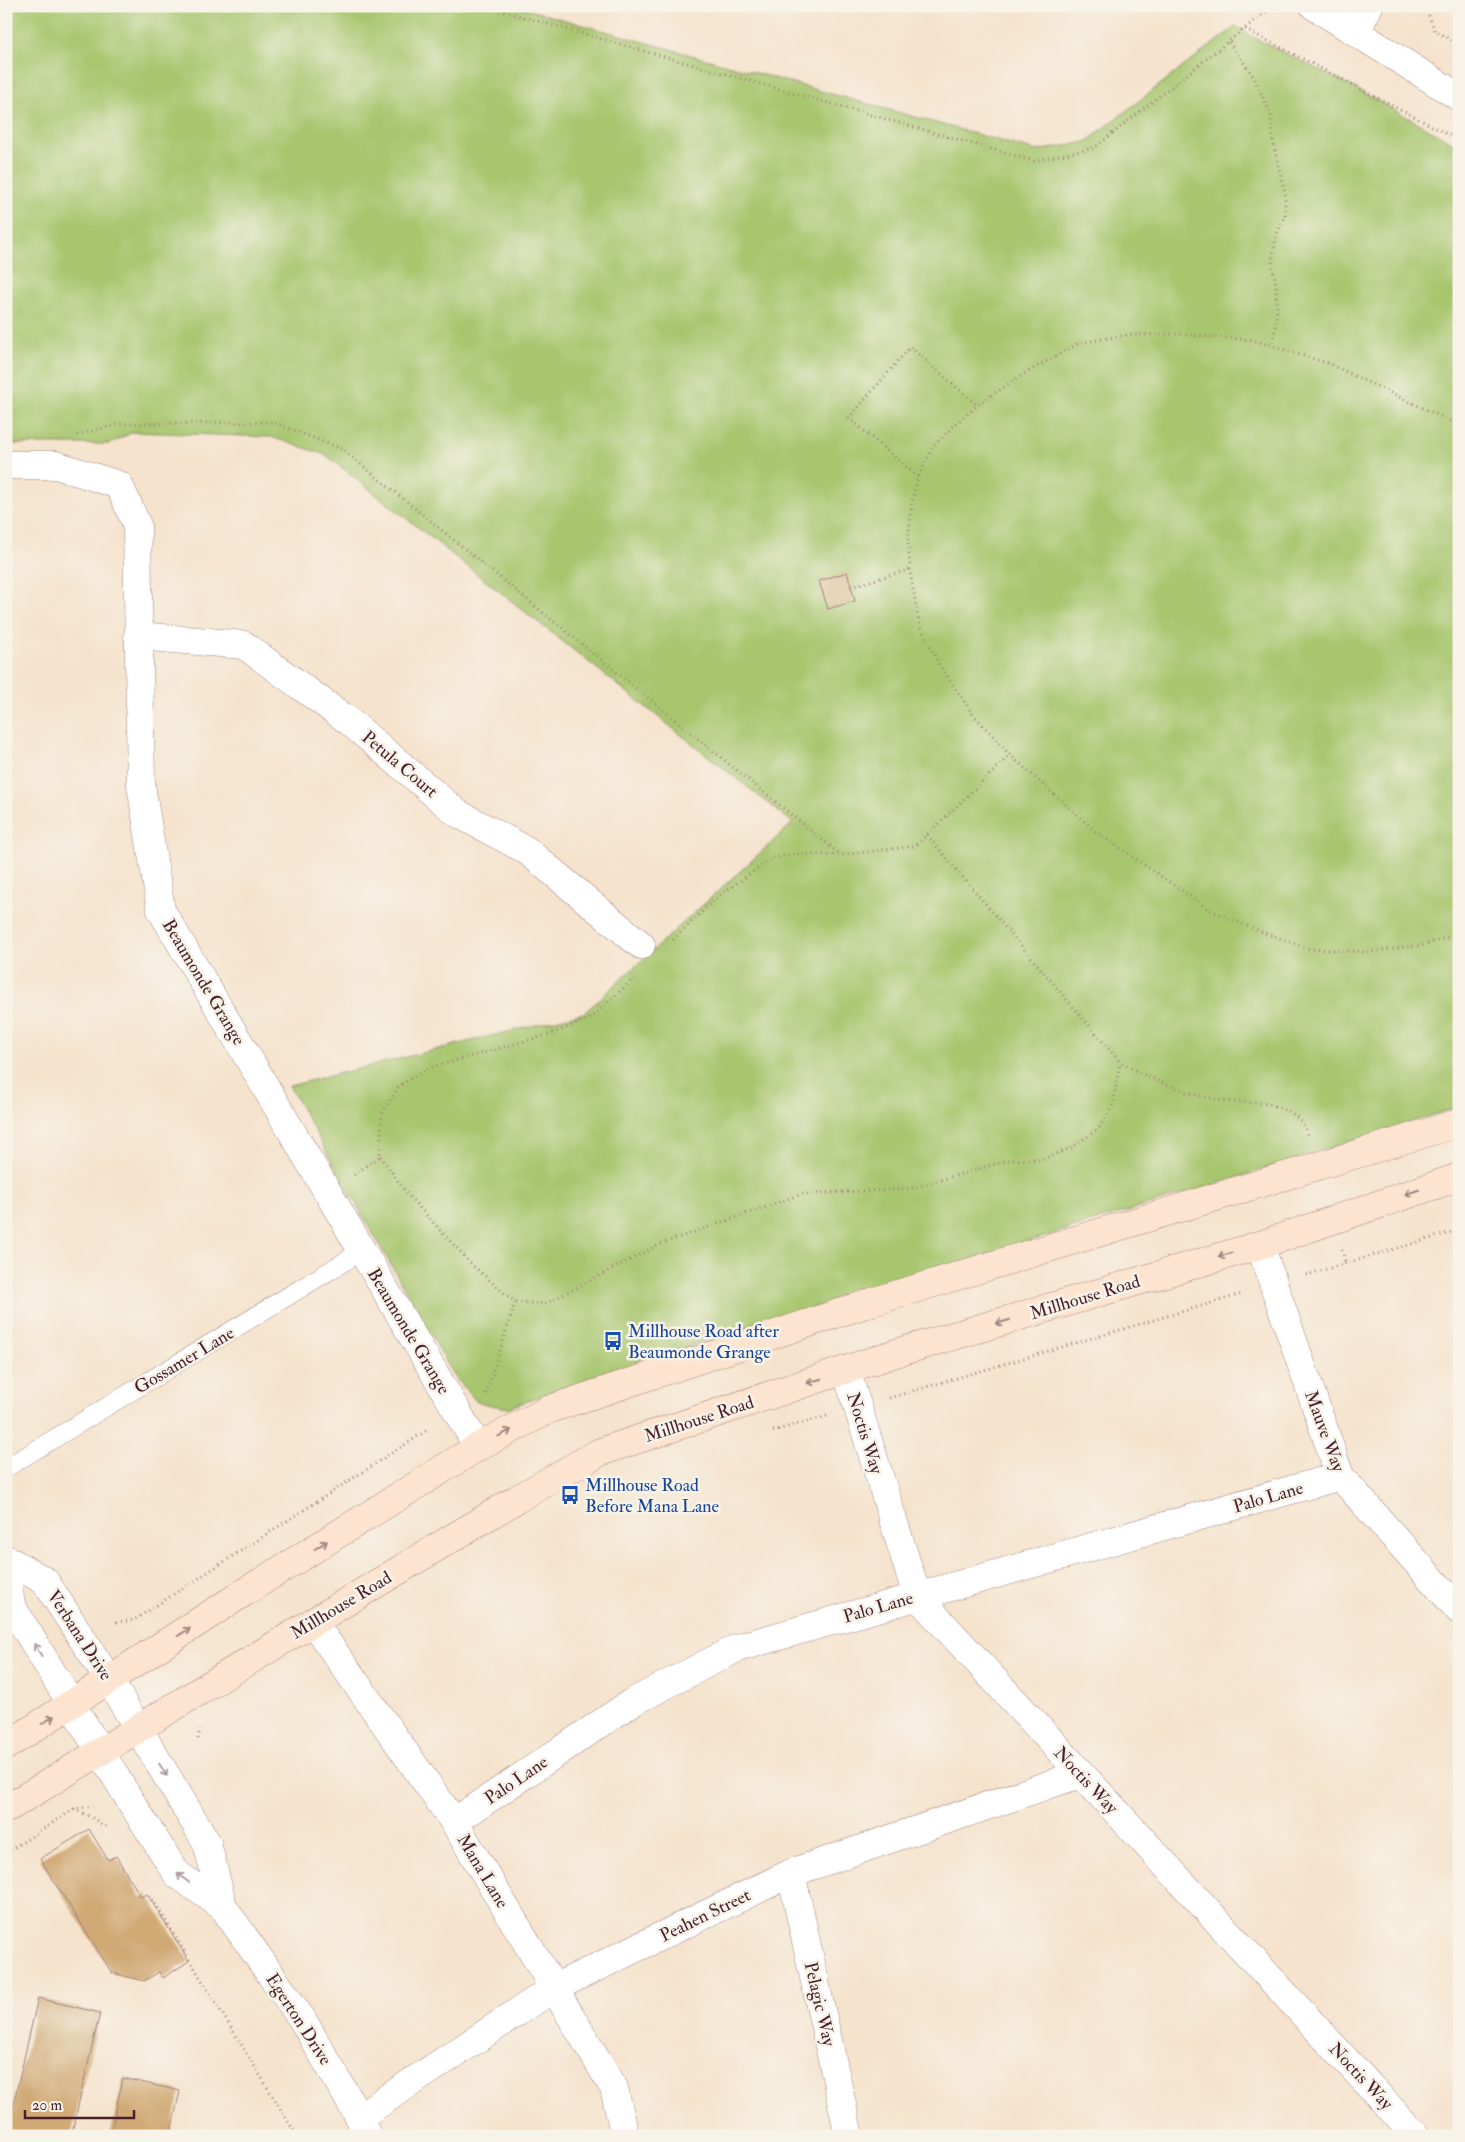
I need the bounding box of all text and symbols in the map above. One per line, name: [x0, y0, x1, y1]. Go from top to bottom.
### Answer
street label: Petula Court: [357, 726, 443, 803]
street label: Beaumonde Grange: [157, 915, 250, 1050]
one-way arrow: [1405, 1188, 1421, 1197]
one-way arrow: [1218, 1250, 1234, 1260]
street label: Beaumonde Grange: [362, 1264, 455, 1399]
street label: Millhouse Road: [1027, 1270, 1143, 1325]
one-way arrow: [995, 1317, 1011, 1327]
place label: Millhouse Road after Beaumonde Grange: [628, 1320, 779, 1364]
street label: Gossamer Lane: [130, 1321, 239, 1399]
bus stop icon: Millhouse Road after Beaumonde Grange: [602, 1330, 624, 1352]
one-way arrow: [807, 1377, 822, 1386]
street label: Mauve Way: [1299, 1387, 1350, 1476]
street label: Noctis Way: [841, 1390, 888, 1478]
street label: Millhouse Road: [641, 1391, 757, 1448]
one-way arrow: [497, 1428, 512, 1437]
place label: Millhouse Road Before Mana Lane: [585, 1474, 720, 1518]
street label: Palo Lane: [1230, 1476, 1306, 1518]
bus stop icon: Millhouse Road Before Mana Lane: [559, 1484, 581, 1506]
one-way arrow: [314, 1539, 328, 1549]
street label: Millhouse Road: [286, 1566, 396, 1645]
street label: Verbana Drive: [42, 1586, 118, 1685]
street label: Palo Lane: [840, 1586, 916, 1628]
one-way arrow: [177, 1626, 191, 1637]
one-way arrow: [32, 1643, 42, 1657]
one-way arrow: [40, 1715, 54, 1725]
street label: Noctis Way: [1049, 1742, 1123, 1820]
street label: Palo Lane: [480, 1751, 553, 1810]
one-way arrow: [159, 1762, 169, 1777]
street label: Mana Lane: [451, 1830, 514, 1913]
one-way arrow: [177, 1873, 190, 1884]
street label: Peahen Street: [656, 1883, 755, 1947]
street label: Pelagic Way: [799, 1960, 841, 2050]
street label: Egerton Drive: [260, 1969, 337, 2070]
street label: Noctis Way: [1324, 2038, 1398, 2116]
scale bar: [25, 2087, 134, 2119]
text: 20 m: [32, 2096, 62, 2115]

